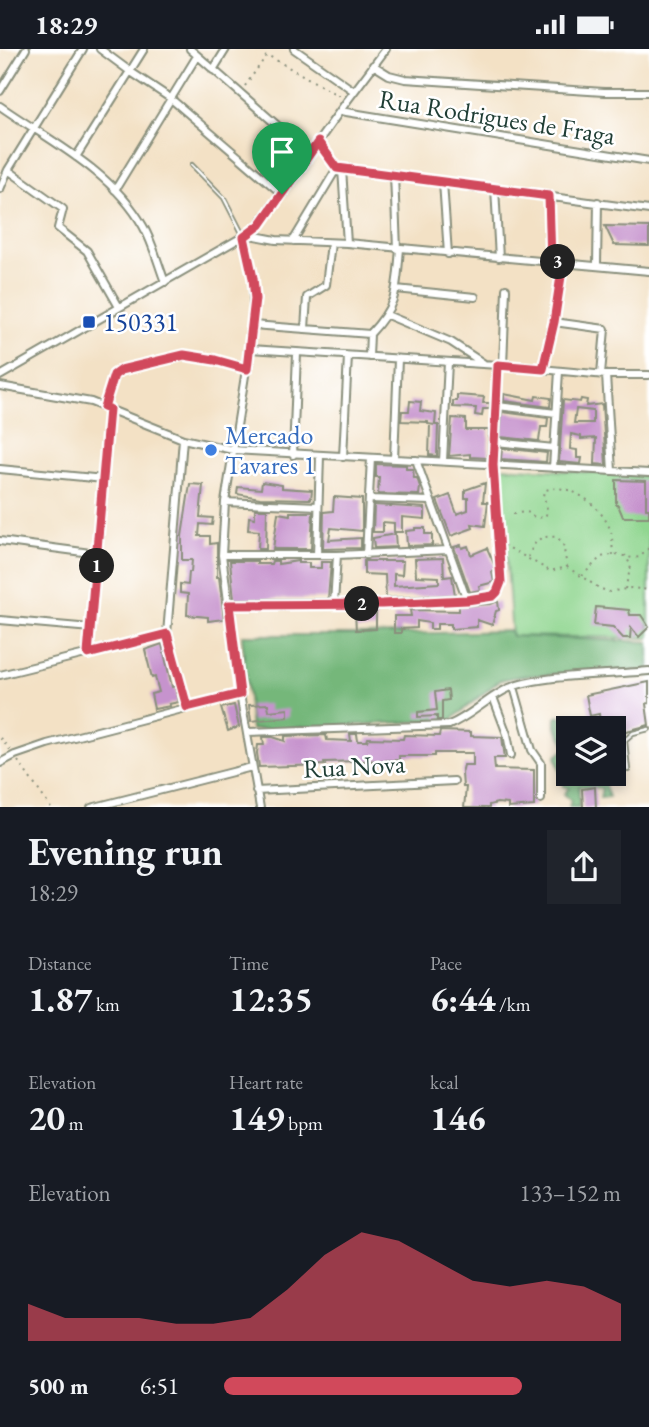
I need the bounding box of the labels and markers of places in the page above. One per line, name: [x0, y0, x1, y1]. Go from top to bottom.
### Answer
pin: [252, 122, 312, 194]
pin: 3: [540, 245, 576, 279]
place label: 150331: [103, 305, 178, 339]
marker: 150331: [81, 314, 97, 330]
place label: Mercado Tavares 1: [225, 418, 316, 482]
marker: Mercado Tavares 1: [203, 442, 219, 458]
pin: 1: [80, 549, 114, 583]
pin: 2: [344, 587, 380, 621]

